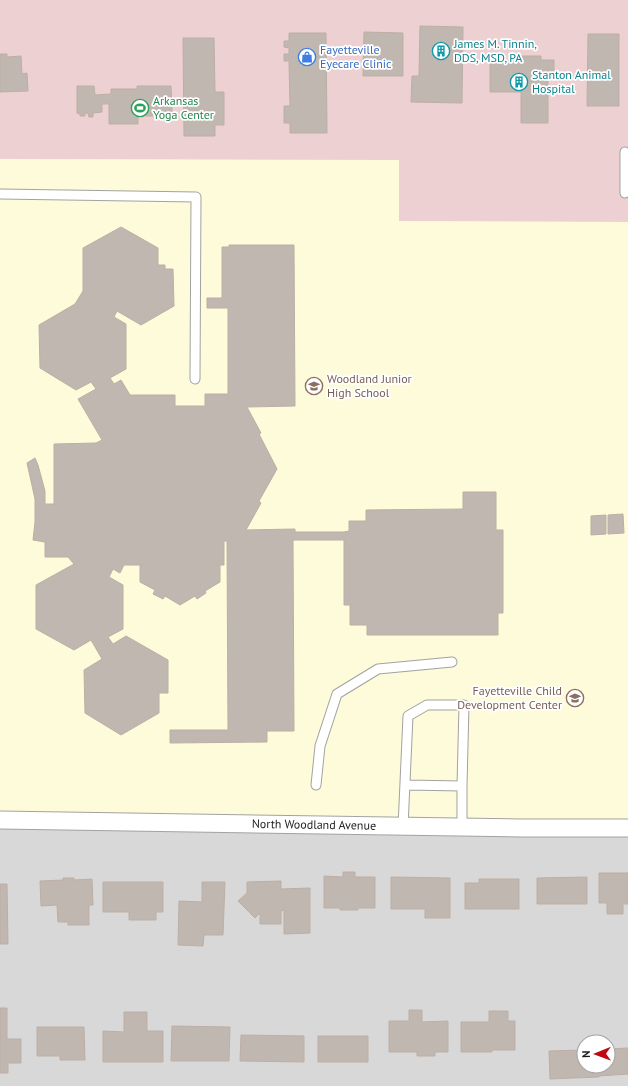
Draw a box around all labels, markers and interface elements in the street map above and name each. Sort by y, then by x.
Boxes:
place label: James M. Tinnin, DDS, MSD, PA [453,36,537,65]
building icon: James M. Tinnin, DDS, MSD, PA [431,41,451,61]
place label: Fayetteville Eyecare Clinic [320,42,392,71]
shop icon: Fayetteville Eyecare Clinic [297,47,317,67]
place label: Stanton Animal Hospital [532,67,611,96]
building icon: Stanton Animal Hospital [509,72,529,92]
place label: Arkansas Yoga Center [153,93,214,122]
sports icon: Arkansas Yoga Center [130,98,150,118]
place label: Woodland Junior High School [327,371,412,400]
school or university icon: Woodland Junior High School [304,376,324,396]
place label: Fayetteville Child Development Center [457,683,562,712]
school or university icon: Fayetteville Child Development Center [565,688,585,708]
street label: North Woodland Avenue [252,816,376,833]
north arrow [576,1034,616,1074]
text: N [579,1050,593,1058]

